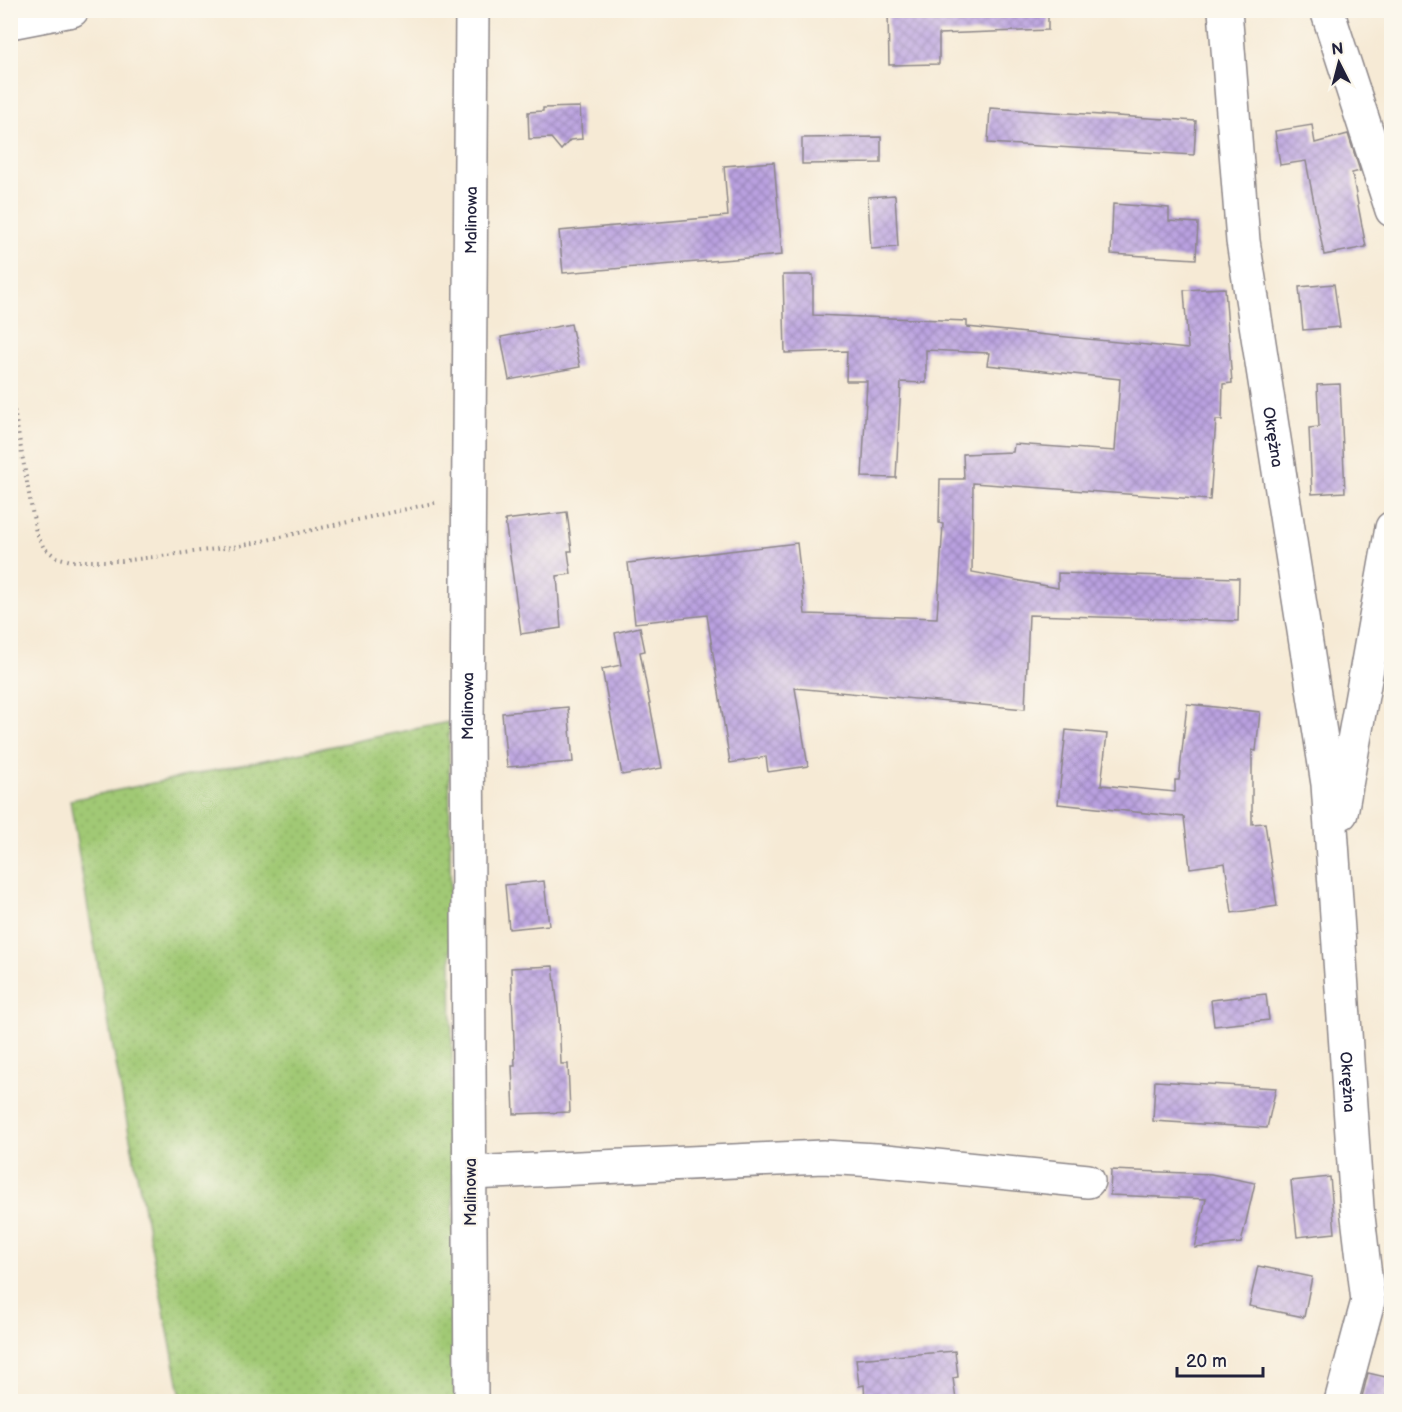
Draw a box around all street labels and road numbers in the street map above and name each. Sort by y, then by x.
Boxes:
street label: Malinowa [462,186,482,254]
street label: Okrężna [1258,406,1286,469]
street label: Malinowa [459,672,478,740]
street label: Okrężna [1335,1051,1358,1113]
street label: Malinowa [462,1158,481,1226]

